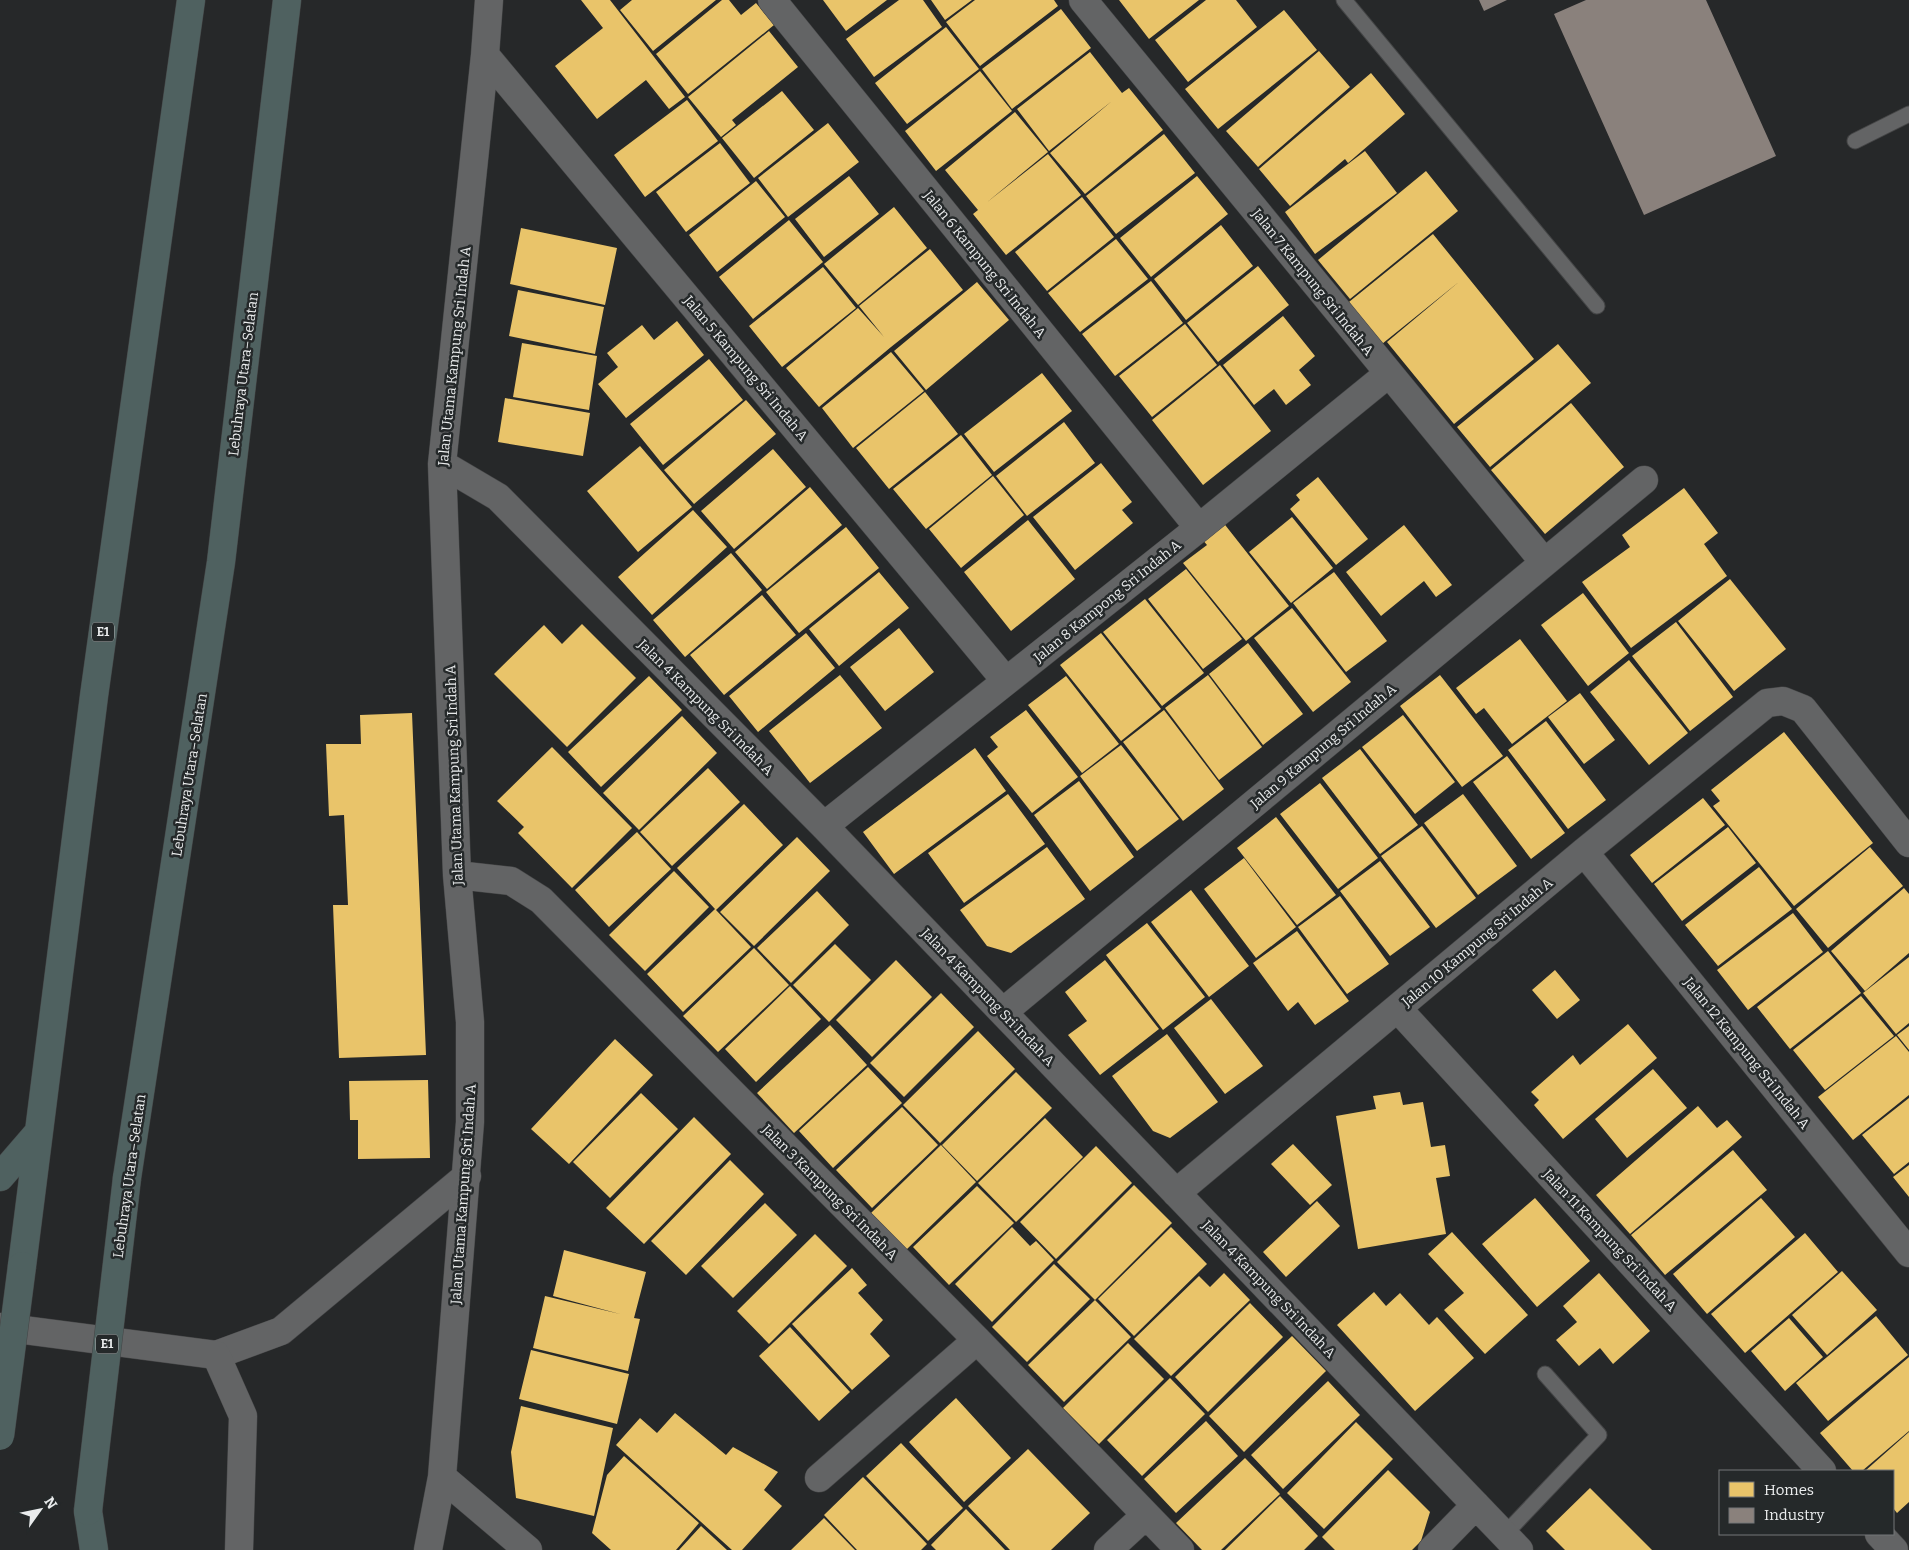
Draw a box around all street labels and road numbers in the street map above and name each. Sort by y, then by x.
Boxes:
street label: Jalan 6 Kampung Sri Indah A [919,186,1049,342]
street label: Jalan 7 Kampung Sri Indah A [1248,205,1377,359]
street label: Jalan Utama Kampung Sri Indah A [434,245,474,468]
street label: Lebuhraya Utara–Selatan [225,291,262,457]
street label: Jalan 5 Kampung Sri Indah A [679,292,811,444]
street label: Jalan 8 Kampong Sri Indah A [1029,537,1184,667]
road number: E1 [92,622,114,642]
street label: Jalan 4 Kampung Sri Indah A [634,635,777,779]
street label: Jalan Utama Kampung Sri Indah A [442,664,467,887]
street label: Jalan 9 Kampung Sri Indah A [1246,680,1400,813]
street label: Lebuhraya Utara–Selatan [168,692,211,858]
street label: Jalan 10 Kampung Sri Indah A [1398,874,1556,1011]
street label: Jalan 4 Kampung Sri Indah A [917,924,1058,1070]
street label: Jalan 12 Kampung Sri Indah A [1680,973,1813,1133]
street label: Jalan Utama Kampung Sri Indah A [447,1083,480,1306]
street label: Lebuhraya Utara–Selatan [110,1093,149,1259]
street label: Jalan 3 Kampung Sri Indah A [758,1120,901,1264]
street label: Jalan 11 Kampung Sri Indah A [1539,1165,1680,1315]
street label: Jalan 4 Kampung Sri Indah A [1198,1216,1339,1362]
road number: E1 [96,1335,118,1354]

